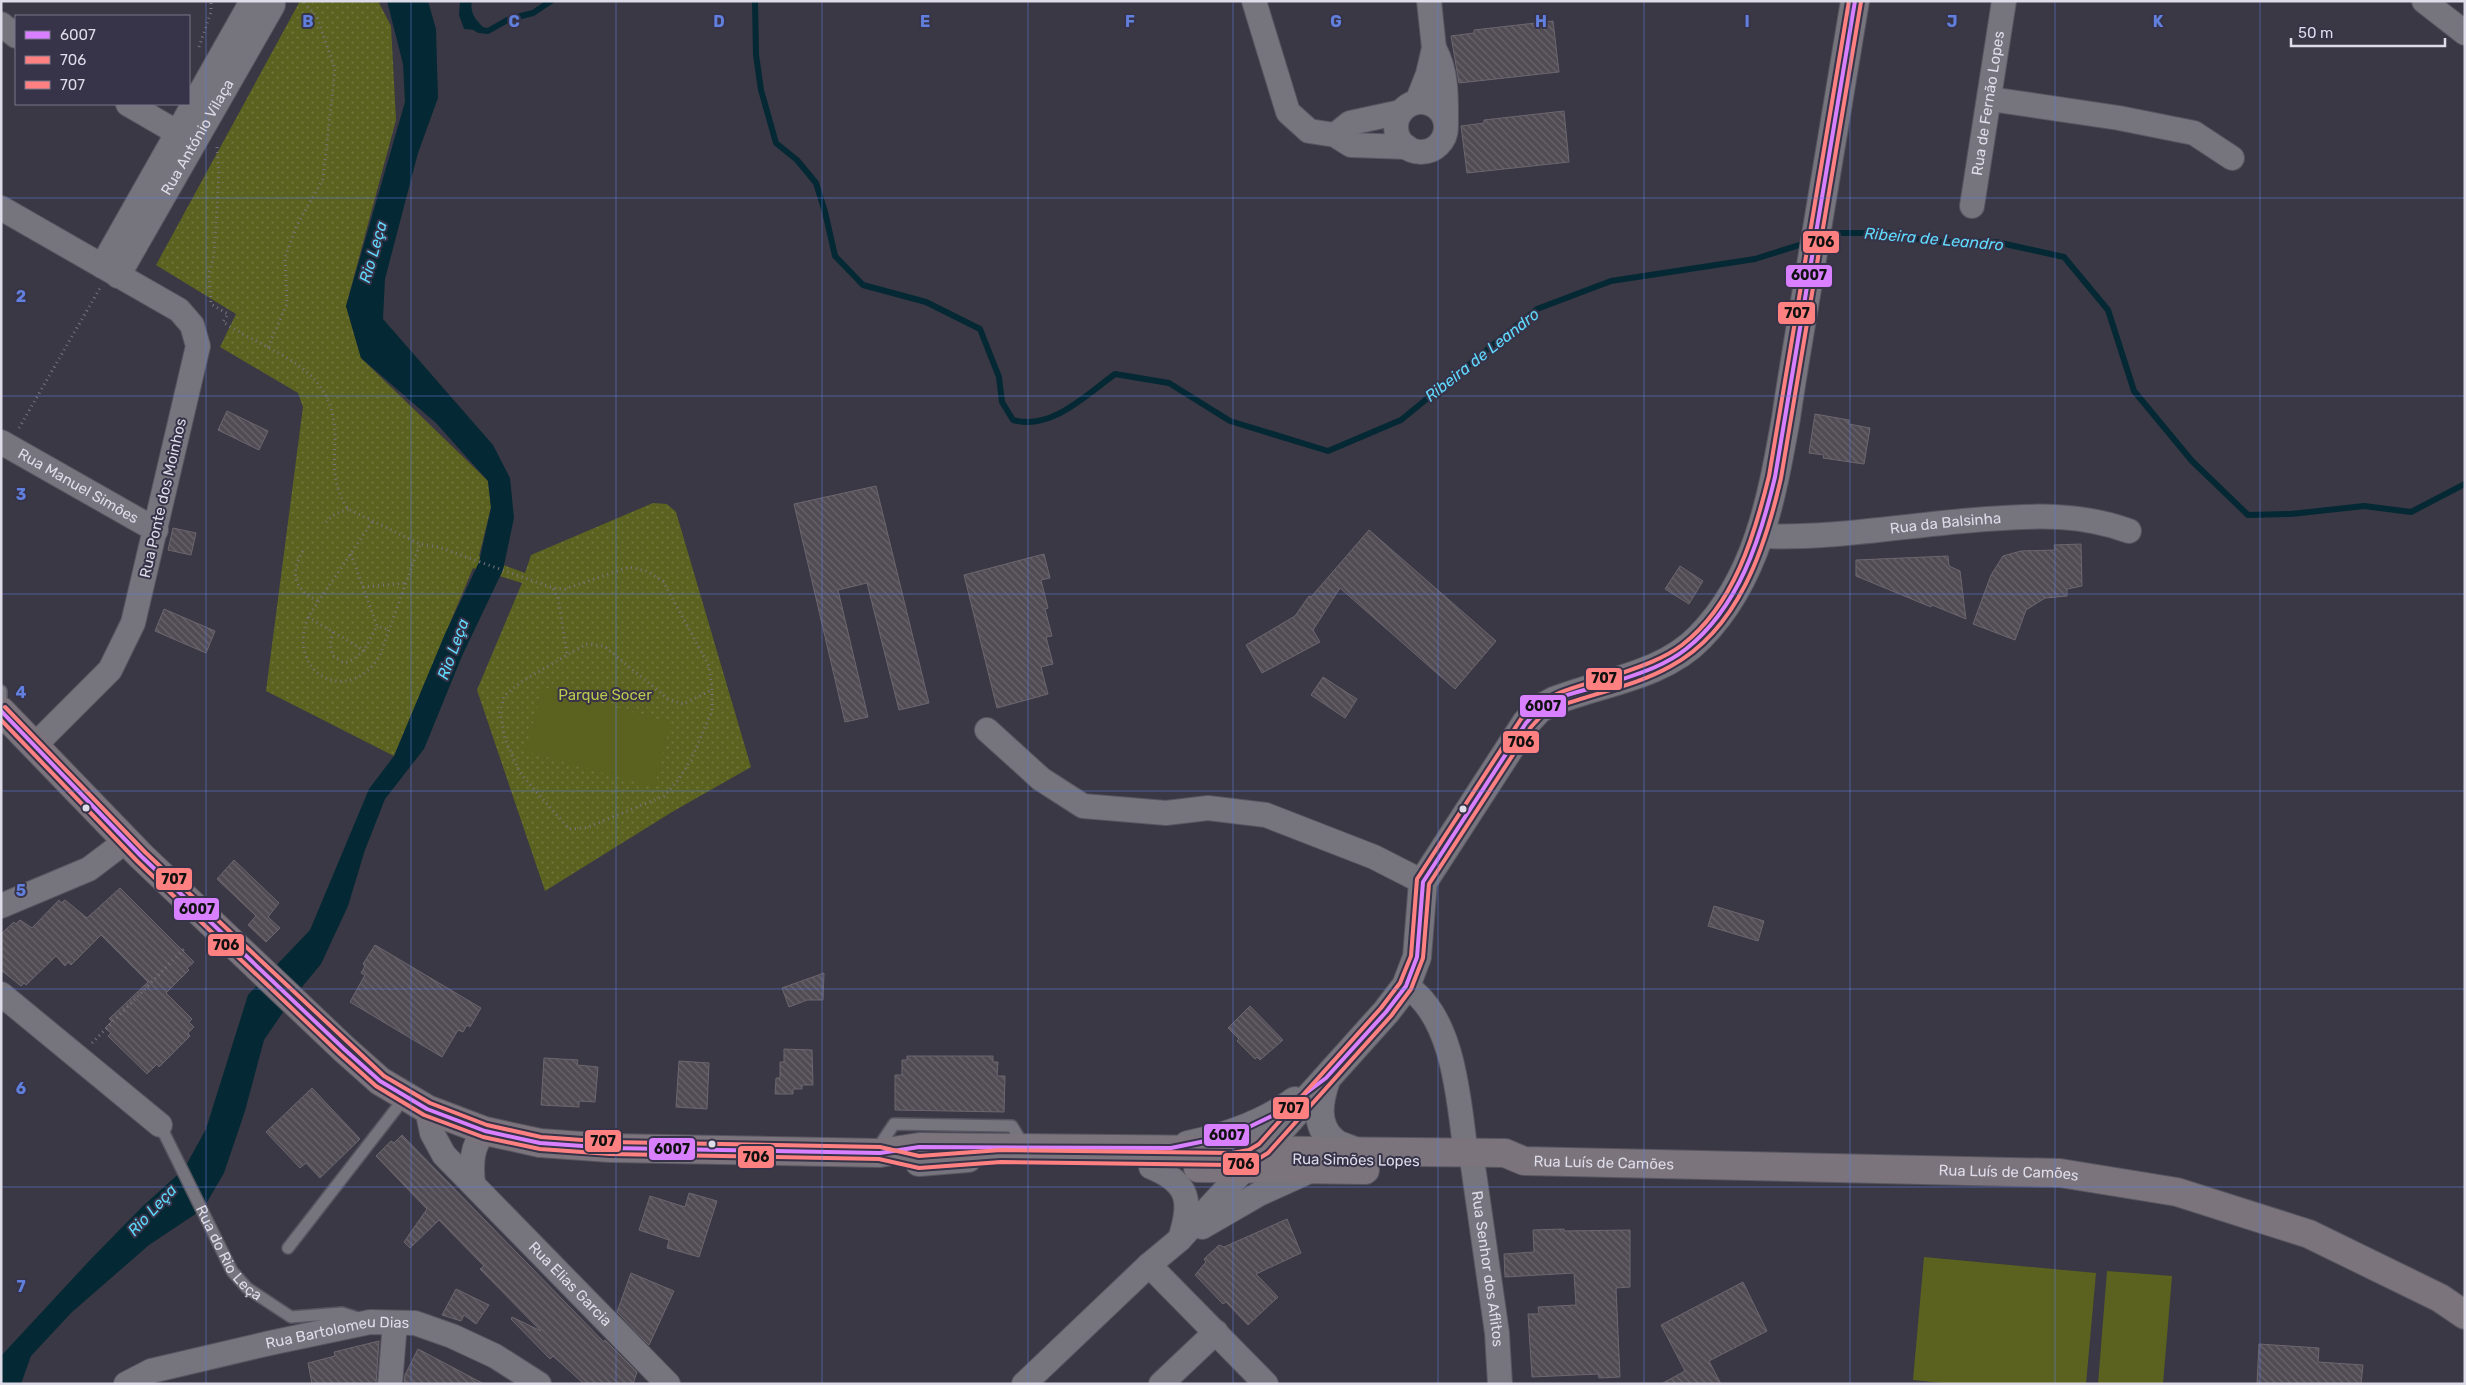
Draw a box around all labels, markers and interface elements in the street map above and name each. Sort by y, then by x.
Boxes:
text: B [302,12,314,31]
text: C [508,12,520,31]
text: D [713,12,725,31]
text: E [920,12,930,31]
text: F [1125,12,1135,31]
text: G [1330,12,1342,31]
text: H [1535,12,1547,31]
text: I [1744,12,1750,31]
text: J [1947,12,1957,31]
text: K [2153,12,2164,31]
legend [15,15,190,105]
scale bar [2291,15,2445,47]
text: 50 m [2298,24,2333,42]
text: 6007 [60,26,96,44]
street label: Rua de Fernão Lopes [1968,29,2008,177]
text: 706 [60,51,86,69]
text: 707 [60,76,85,94]
street label: Rua António Vilaça [157,76,238,198]
water label: Rio Leça [355,219,391,285]
water label: Ribeira de Leandro [1863,223,2005,255]
line badge: 706 [1802,230,1840,254]
text: 706 [1808,234,1834,251]
line badge: 6007 [1785,264,1833,288]
text: 6007 [1791,267,1827,284]
text: 2 [16,287,26,306]
line badge: 707 [1777,301,1816,325]
water label: Ribeira de Leandro [1421,304,1543,406]
text: 707 [1784,305,1810,322]
street label: Rua Ponte dos Moinhos [136,416,190,580]
street label: Rua Manuel Simões [15,445,142,527]
text: 3 [16,485,26,504]
street label: Rua da Balsinha [1889,509,2002,538]
water label: Rio Leça [433,616,473,682]
line badge: 707 [1585,667,1623,691]
text: 707 [1591,670,1617,687]
text: 4 [16,683,27,702]
park label: Parque Socer [558,686,652,704]
line badge: 6007 [1519,694,1567,718]
text: 6007 [1525,698,1561,715]
line badge: 706 [1502,730,1540,754]
text: 706 [1508,734,1534,751]
unlabelled marker [81,803,91,813]
unlabelled marker [1458,804,1468,814]
line badge: 707 [155,867,193,891]
text: 707 [161,871,187,888]
text: 5 [16,881,26,900]
line badge: 6007 [173,897,220,921]
text: 6007 [179,901,215,918]
line badge: 706 [207,933,245,957]
text: 706 [213,937,239,954]
text: 6 [16,1079,26,1098]
line badge: 707 [1272,1096,1310,1120]
text: 707 [1278,1100,1304,1117]
line badge: 6007 [1203,1123,1250,1147]
text: 6007 [1209,1127,1245,1144]
line badge: 707 [584,1129,622,1153]
text: 707 [590,1133,616,1150]
line badge: 6007 [648,1137,696,1161]
unlabelled marker [707,1139,717,1149]
text: 6007 [654,1141,690,1158]
line badge: 706 [737,1145,775,1169]
text: 706 [743,1149,769,1166]
street label: Rua Simões Lopes [1292,1150,1420,1170]
line badge: 706 [1222,1152,1260,1176]
street label: Rua Luís de Camões [1533,1152,1675,1173]
text: 706 [1228,1156,1254,1173]
street label: Rua Luís de Camões [1938,1161,2080,1185]
water label: Rio Leça [123,1180,181,1240]
street label: Rua Senhor dos Aflitos [1468,1190,1507,1348]
street label: Rua do Rio Leça [192,1202,265,1304]
street label: Rua Elias Garcia [525,1238,615,1330]
text: 7 [16,1277,26,1296]
street label: Rua Bartolomeu Dias [264,1313,410,1353]

